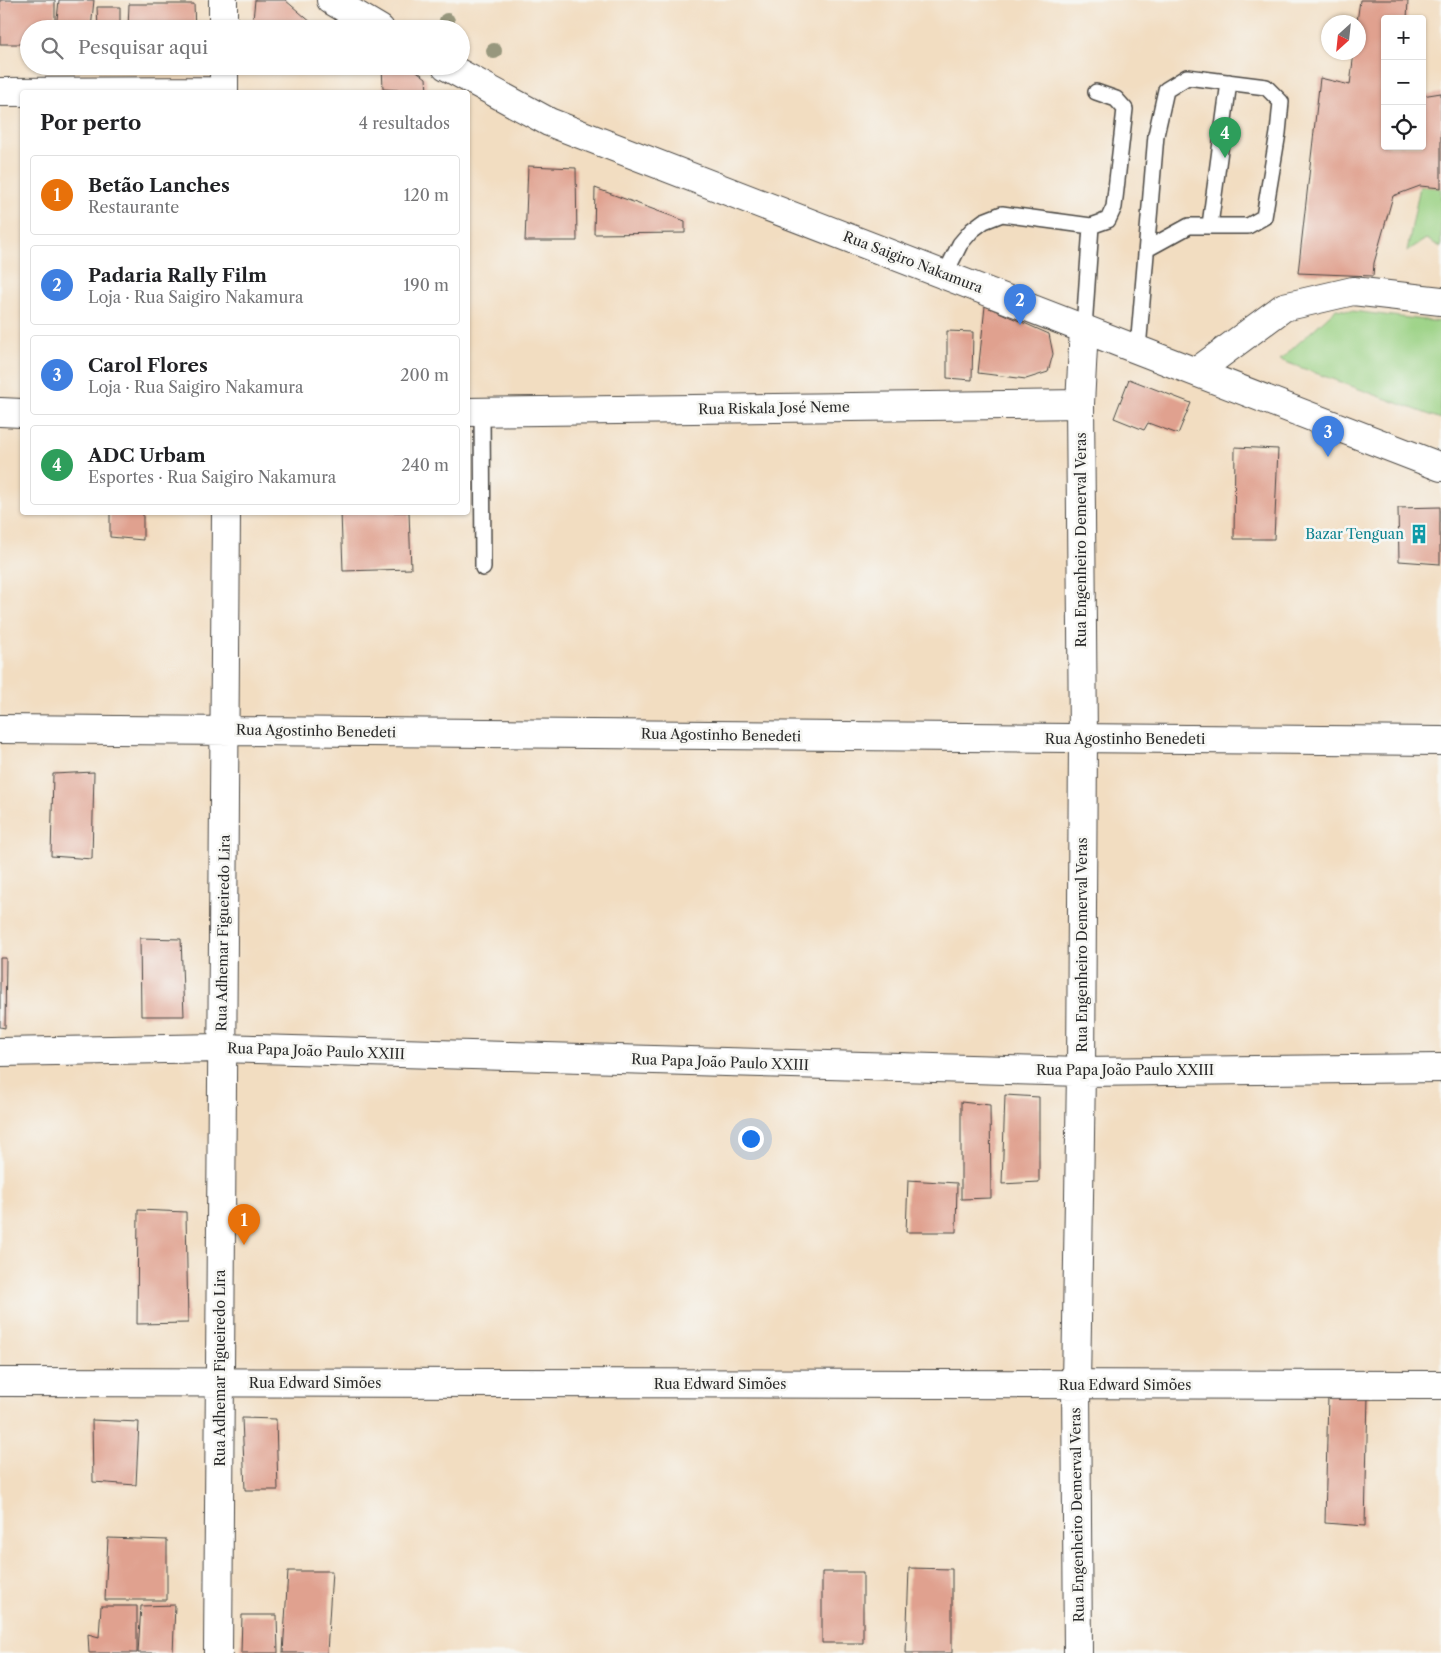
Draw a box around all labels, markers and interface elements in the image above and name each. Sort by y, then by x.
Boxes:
north arrow [1321,15,1366,60]
map controls [1381,15,1426,150]
button: + [1381,15,1426,60]
search box [20,20,470,75]
icon: search [38,34,66,62]
text: Pesquisar aqui [78,36,208,59]
button: − [1381,60,1426,105]
button: locate [1381,105,1426,150]
text: Por perto [40,110,141,135]
text: 4 resultados [359,113,450,133]
pin: 4 [1209,117,1241,158]
text: Betão Lanches [88,174,230,197]
text: 1 [53,185,61,205]
text: 120 m [404,185,449,205]
text: Restaurante [88,197,179,217]
street label: Rua Saigiro Nakamura [841,227,986,297]
text: Padaria Rally Film [88,264,267,287]
text: 2 [52,275,62,295]
text: 190 m [404,275,449,295]
pin: 2 [1004,284,1036,325]
text: Loja · Rua Saigiro Nakamura [88,287,303,307]
text: Carol Flores [88,354,208,377]
text: 3 [52,365,62,385]
text: 200 m [400,365,449,385]
text: Loja · Rua Saigiro Nakamura [88,377,303,397]
street label: Rua Riskala José Neme [698,398,850,418]
pin: 3 [1312,416,1344,457]
street label: Rua Engenheiro Demerval Veras [1072,433,1090,647]
text: ADC Urbam [88,444,206,467]
text: 4 [52,455,62,475]
text: 240 m [401,455,449,475]
text: Esportes · Rua Saigiro Nakamura [88,467,336,487]
building icon: Bazar Tenguan [1408,523,1430,545]
place label: Bazar Tenguan [1305,525,1404,543]
street label: Rua Agostinho Benedeti [236,721,396,741]
street label: Rua Agostinho Benedeti [641,725,801,745]
street label: Rua Agostinho Benedeti [1045,730,1205,748]
street label: Rua Adhemar Figueiredo Lira [212,834,234,1032]
street label: Rua Engenheiro Demerval Veras [1073,838,1091,1052]
street label: Rua Papa João Paulo XXIII [227,1039,405,1063]
street label: Rua Papa João Paulo XXIII [631,1050,809,1074]
street label: Rua Papa João Paulo XXIII [1036,1061,1214,1079]
your location [738,1126,764,1152]
pin: 1 [228,1204,260,1245]
street label: Rua Adhemar Figueiredo Lira [211,1269,229,1466]
street label: Rua Edward Simões [249,1374,381,1392]
street label: Rua Edward Simões [654,1375,786,1393]
street label: Rua Edward Simões [1059,1376,1191,1394]
street label: Rua Engenheiro Demerval Veras [1066,1407,1088,1623]

